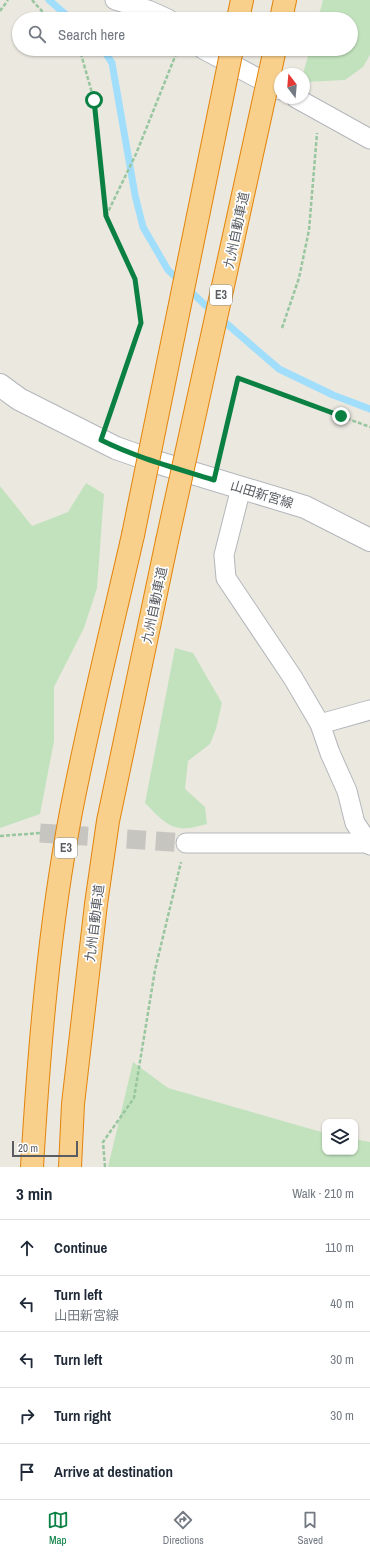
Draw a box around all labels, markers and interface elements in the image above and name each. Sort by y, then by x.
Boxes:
search box [12,12,358,56]
icon: search [26,23,48,45]
text: Search here [58,24,125,45]
north arrow [274,68,310,104]
route start [85,91,103,109]
street label: 九州自動車道 [220,190,253,270]
road number: E3 [210,285,232,305]
route end [332,407,350,425]
street label: 山田新宮線 [228,477,295,512]
street label: 九州自動車道 [138,565,171,645]
road number: E3 [55,838,77,858]
street label: 九州自動車道 [81,883,108,963]
map controls [322,1119,358,1155]
button: layers [322,1119,358,1155]
scale bar [12,1139,78,1158]
text: 20 m [18,1141,38,1155]
text: 3 min [16,1182,52,1205]
text: Walk · 210 m [292,1185,354,1202]
icon: ahead [16,1237,38,1259]
text: Continue [54,1237,107,1258]
text: 110 m [325,1239,354,1256]
text: Turn left [54,1284,102,1305]
icon: left [16,1293,38,1315]
text: 40 m [330,1295,354,1312]
text: 山田新宮線 [54,1307,119,1324]
icon: left [16,1349,38,1371]
text: Turn left [54,1349,102,1370]
text: 30 m [330,1351,354,1368]
icon: right [16,1405,38,1427]
text: Turn right [54,1405,111,1426]
text: 30 m [330,1407,354,1424]
icon: arrive [16,1461,38,1483]
text: Arrive at destination [54,1461,173,1482]
tab: Map [47,1509,69,1547]
tab: Directions [163,1509,204,1547]
tab: Saved [298,1509,323,1547]

